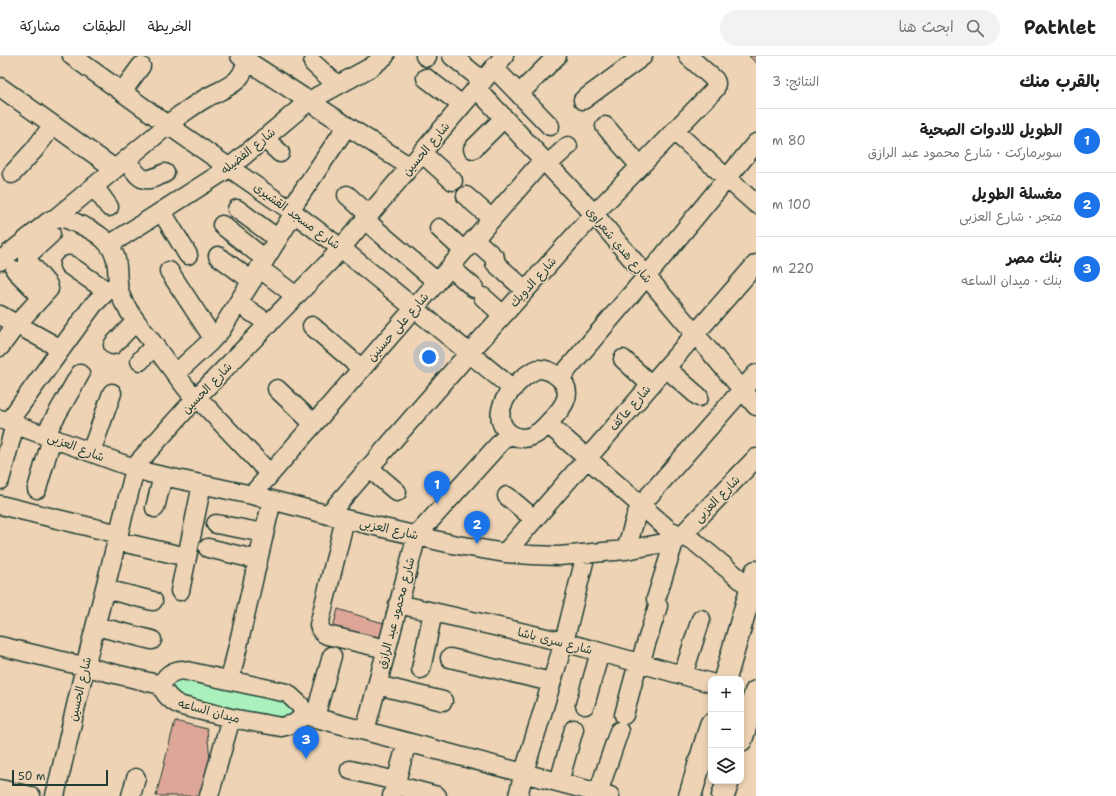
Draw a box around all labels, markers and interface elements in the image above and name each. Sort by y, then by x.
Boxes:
search box [720,10,1000,46]
text: Pathlet [1024,15,1096,40]
text: مشاركة [20,17,60,35]
text: الطبقات [82,17,126,35]
text: الخريطة [148,17,191,35]
text: ابحث هنا [898,17,954,37]
icon: search [964,17,986,39]
text: بالقرب منك [1020,70,1100,92]
text: النتائج: 3 [772,73,819,90]
street label: شارع الحسين [399,119,454,180]
text: الطويل للادوات الصحية [920,120,1062,140]
street label: شارع الفضيله [217,124,279,179]
text: 80 m [772,132,806,149]
text: 1 [1084,132,1090,149]
text: سوبرماركت · شارع محمود عبد الرازق [868,144,1062,161]
street label: شارع مسجد القشيرى [250,179,344,254]
text: مغسلة الطويل [972,184,1062,204]
text: 100 m [772,196,811,213]
text: 2 [1082,196,1092,213]
street label: شارع هدي شعراوى [582,203,656,287]
text: متجر · شارع العزبى [959,208,1062,225]
text: بنك مصر [1006,248,1062,268]
street label: شارع الدويك [506,253,561,311]
text: 220 m [772,260,814,277]
text: 3 [1082,260,1092,277]
text: بنك · ميدان الساعه [961,272,1062,289]
street label: شارع على حسنين [364,289,433,365]
your location [419,347,439,367]
street label: شارع الحسين [178,359,236,418]
street label: شارع عاكف [606,382,655,435]
street label: شارع العزبى [45,429,107,466]
pin: 1 [424,471,450,504]
street label: شارع العزبى [690,472,744,527]
pin: 2 [464,511,490,544]
street label: شارع العزبى [358,514,420,544]
street label: شارع محمود عبد الرازق [373,555,420,671]
street label: شارع سرى باشا [516,624,594,659]
street label: شارع الحسين [65,655,96,723]
map controls [708,676,744,784]
button: + [708,676,744,712]
street label: ميدان الساعه [176,695,242,727]
button: − [708,712,744,748]
pin: 3 [293,726,319,759]
button: layers [708,748,744,784]
scale bar [12,768,108,787]
text: 50 m [18,769,46,784]

